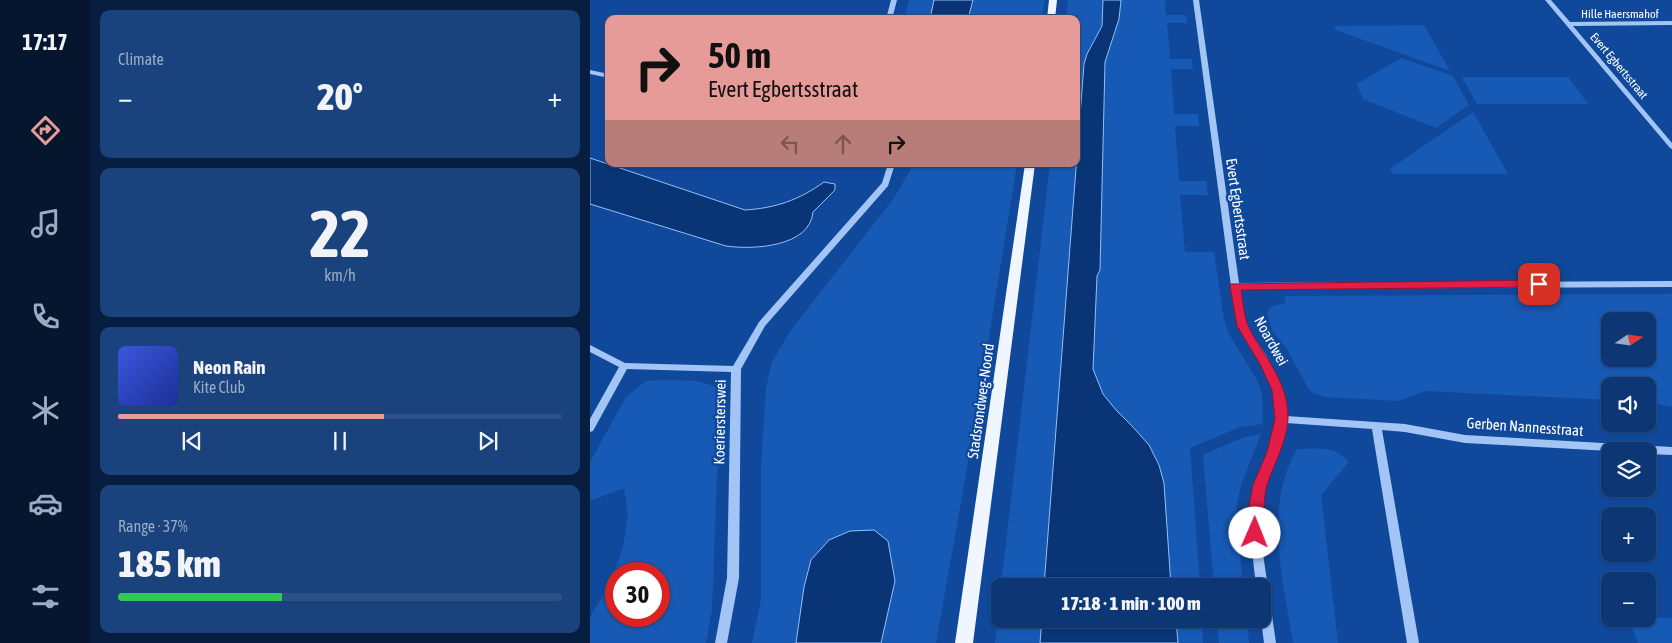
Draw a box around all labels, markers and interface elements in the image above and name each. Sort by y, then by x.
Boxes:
street label: Hille Haersmahof [1581,7,1660,21]
text: 17:17 [22,29,68,55]
street label: Evert Egbertsstraat [1587,30,1651,102]
icon: right [625,35,690,100]
text: 50 m [708,35,771,75]
text: Climate [118,50,164,68]
text: 20° [317,75,363,118]
text: Evert Egbertsstraat [708,76,858,102]
text: − [118,81,133,113]
text: + [547,81,562,113]
icon: directions [28,113,63,148]
icon: left [776,130,804,158]
icon: ahead [829,130,857,158]
icon: right [882,130,910,158]
street label: Evert Egbertsstraat [1223,157,1254,261]
text: 22 [309,196,371,271]
icon: music [28,206,63,241]
pin [1518,263,1560,305]
text: km/h [324,266,356,284]
icon: arrive [1525,270,1553,298]
icon: phone [28,299,63,334]
north arrow [1601,312,1656,368]
map controls [1601,312,1656,627]
street label: Noardwei [1251,313,1292,368]
street label: Stadsrondweg-Noord [964,342,997,460]
text: Neon Rain [193,356,265,378]
button: sound [1601,377,1656,432]
text: Kite Club [193,378,245,396]
street label: Koeriersterswei [710,379,729,465]
icon: climate [28,393,63,428]
street label: Gerben Nannesstraat [1466,414,1584,439]
icon: previous [178,427,206,455]
icon: pause [326,427,354,455]
icon: next [474,427,502,455]
button: layers [1601,442,1656,497]
icon: car [28,486,63,521]
position arrow [1228,506,1280,558]
button: + [1601,507,1656,562]
text: Range · 37% [118,517,188,535]
text: 185 km [118,542,221,585]
speed limit sign: 30 [605,562,670,627]
button: − [1601,572,1656,627]
icon: filters [28,579,63,614]
text: 17:18 · 1 min · 100 m [1061,592,1201,614]

